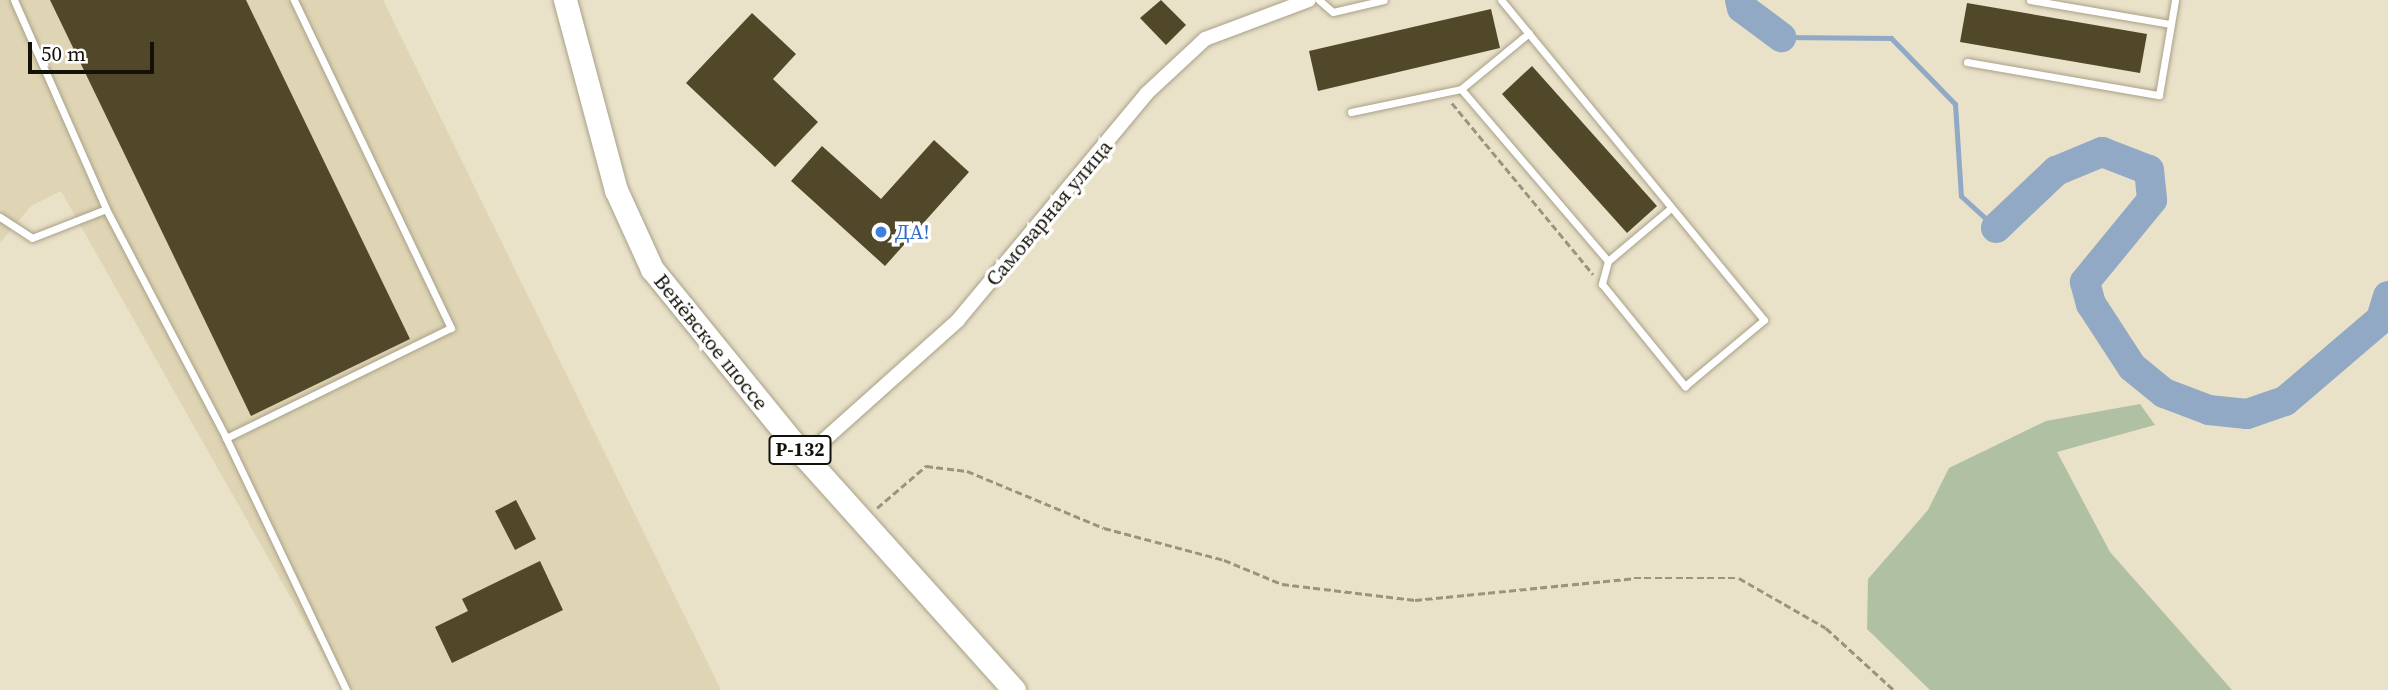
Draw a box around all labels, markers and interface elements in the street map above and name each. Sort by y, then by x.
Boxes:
scale bar [32,28,158,72]
text: 50 m [41,39,86,68]
street label: Самоварная улица [980,135,1118,291]
place label: ДА! [895,219,930,245]
marker: ДА! [873,224,889,240]
street label: Венёвское шоссе [648,269,774,415]
road number: Р-132 [768,435,832,466]

